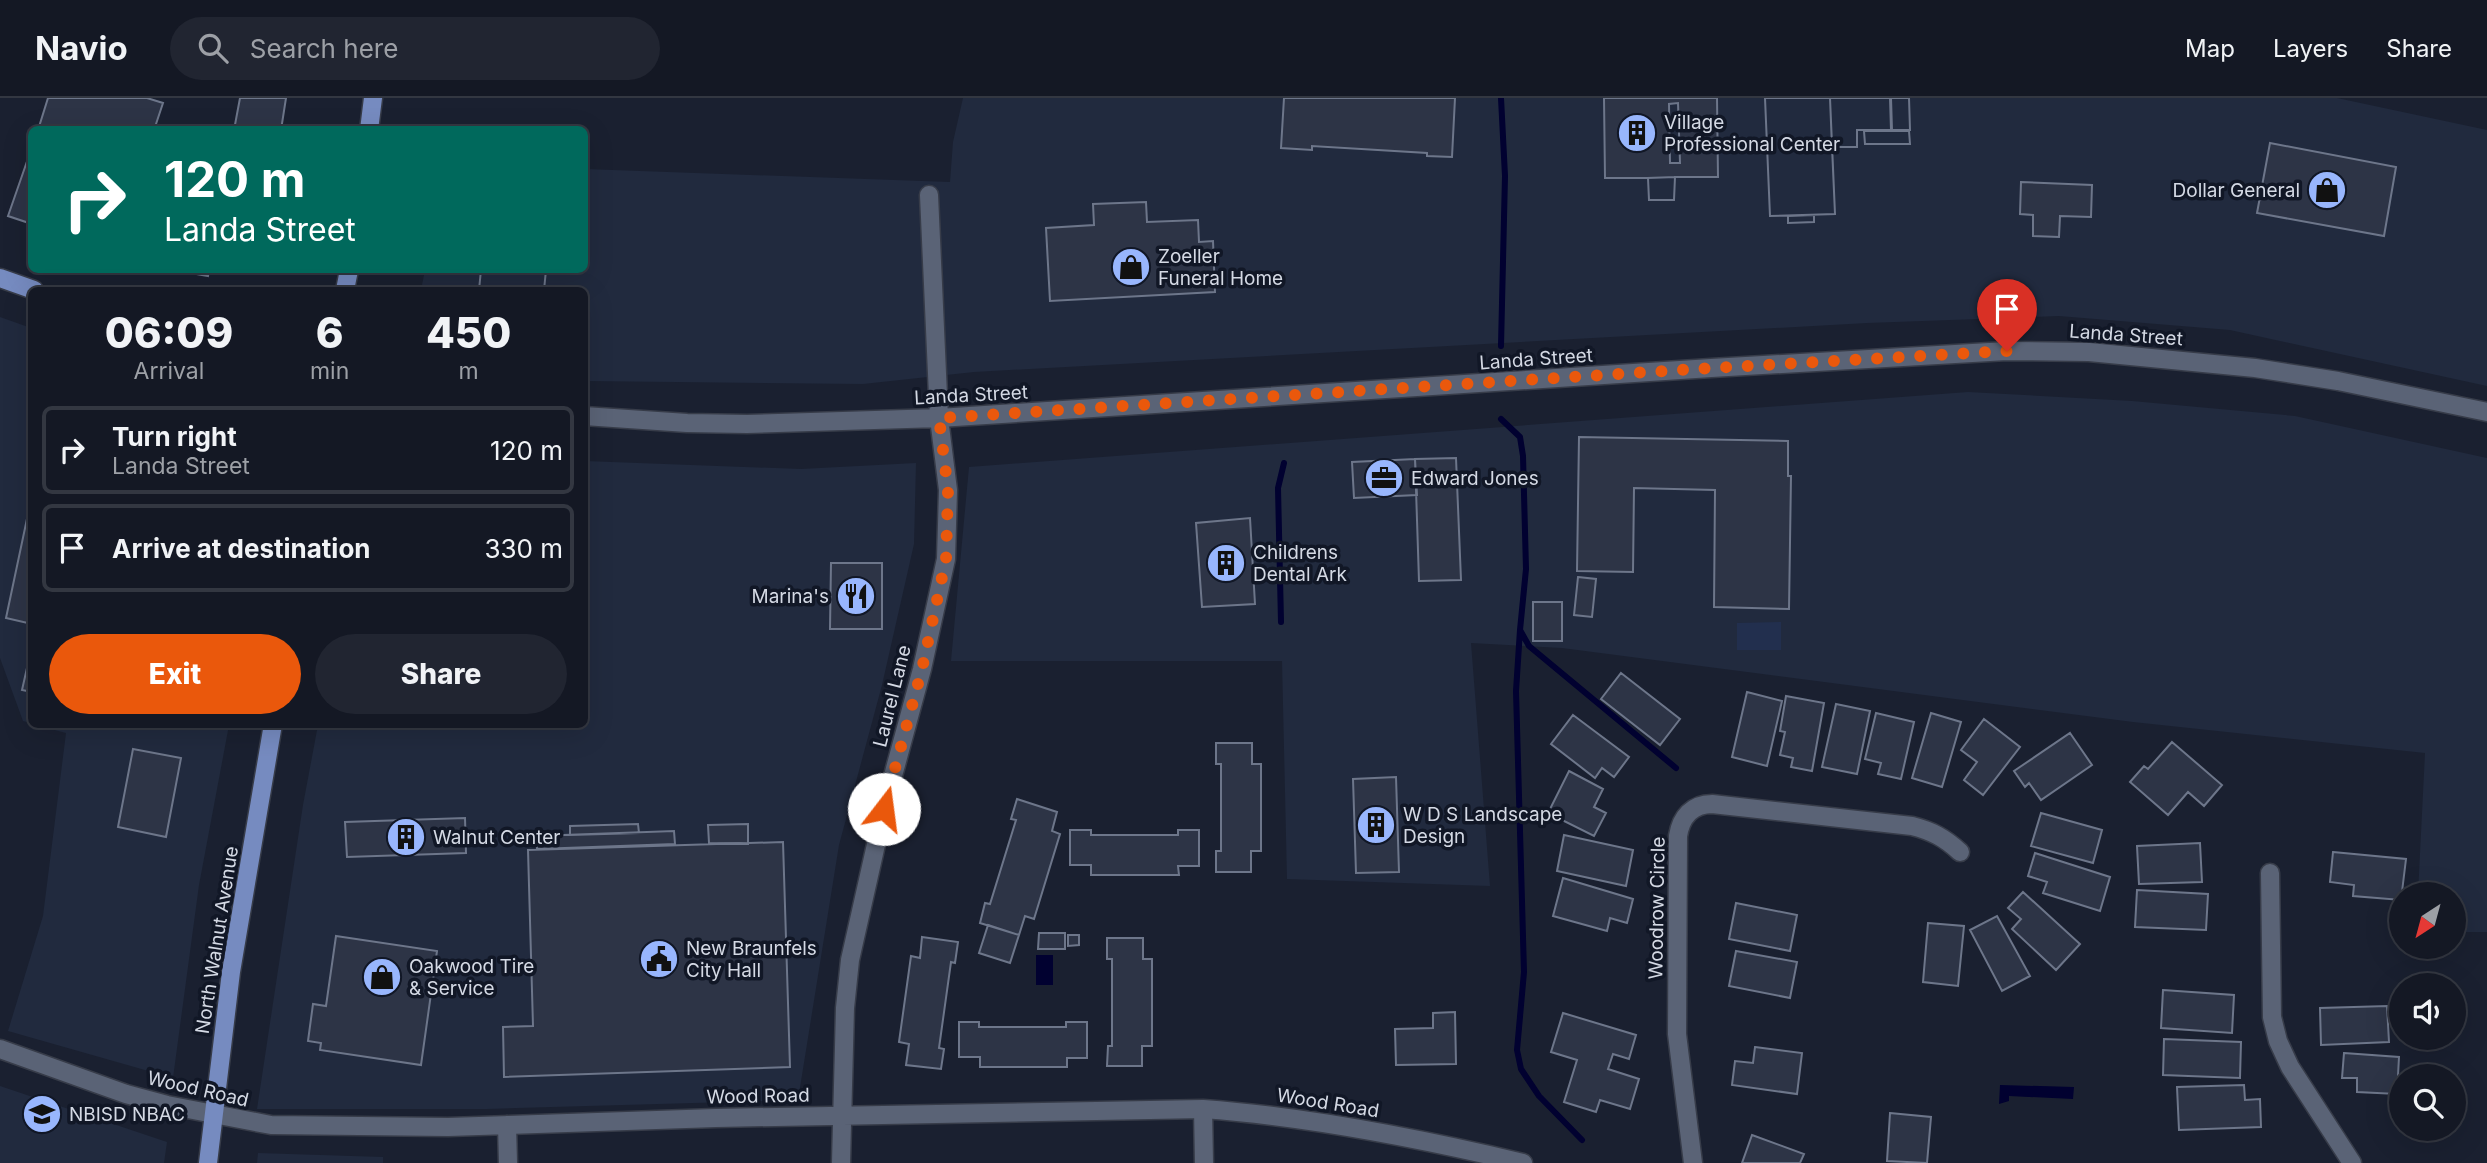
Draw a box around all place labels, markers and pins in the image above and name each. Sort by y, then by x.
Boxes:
place label: Village Professional Center [1664,111,1840,156]
building icon: Village Professional Center [1616,112,1658,154]
shop icon: Dollar General [2306,169,2348,211]
place label: Dollar General [2173,179,2300,202]
place label: Zoeller Funeral Home [1158,245,1283,290]
shop icon: Zoeller Funeral Home [1110,246,1152,288]
pin [1977,279,2037,351]
office icon: Edward Jones [1363,457,1405,499]
place label: Edward Jones [1411,467,1539,490]
place label: Childrens Dental Ark [1253,541,1347,586]
building icon: Childrens Dental Ark [1205,542,1247,584]
restaurant icon: Marina's [835,575,877,617]
place label: Marina's [751,585,829,608]
place label: W D S Landscape Design [1403,803,1562,848]
building icon: W D S Landscape Design [1355,804,1397,846]
building icon: Walnut Center [385,816,427,858]
place label: Walnut Center [433,826,561,849]
place label: New Braunfels City Hall [686,937,817,982]
public building icon: New Braunfels City Hall [638,938,680,980]
place label: Oakwood Tire & Service [409,955,534,1000]
shop icon: Oakwood Tire & Service [361,956,403,998]
school or university icon: NBISD NBAC [21,1093,63,1135]
place label: NBISD NBAC [69,1103,185,1126]

